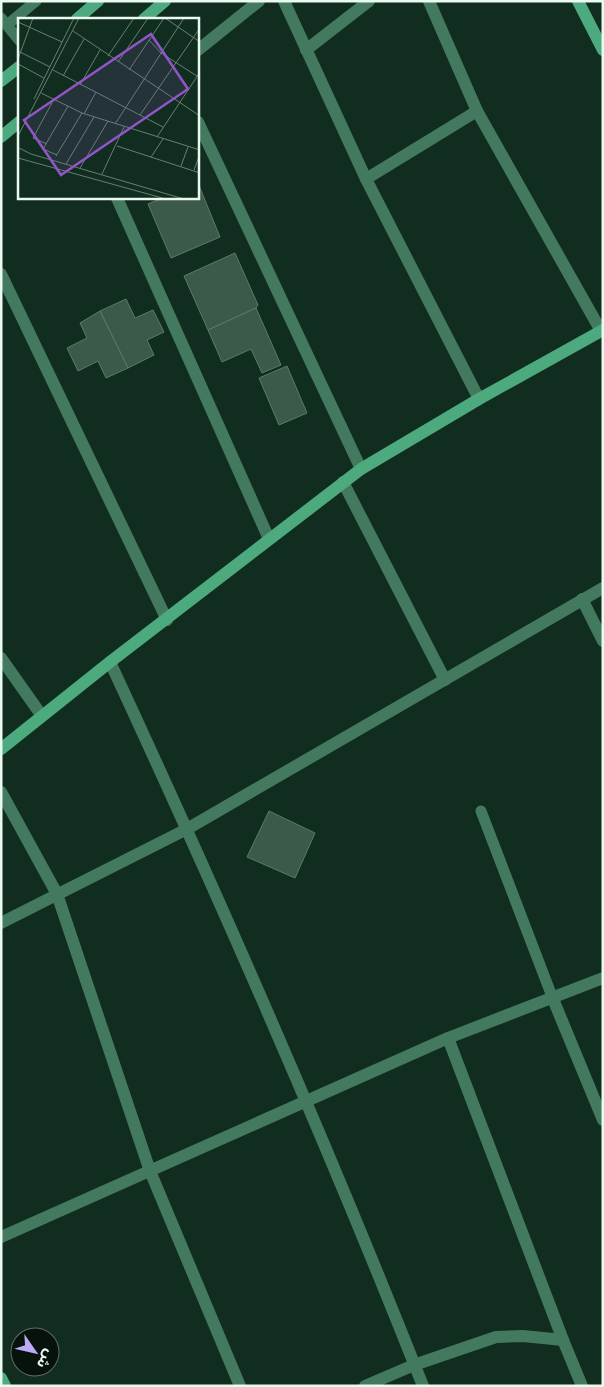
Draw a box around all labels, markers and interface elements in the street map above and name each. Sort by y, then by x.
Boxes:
inset map [18,18,199,199]
north arrow [10,1327,60,1377]
text: ش [33,1346,59,1373]

